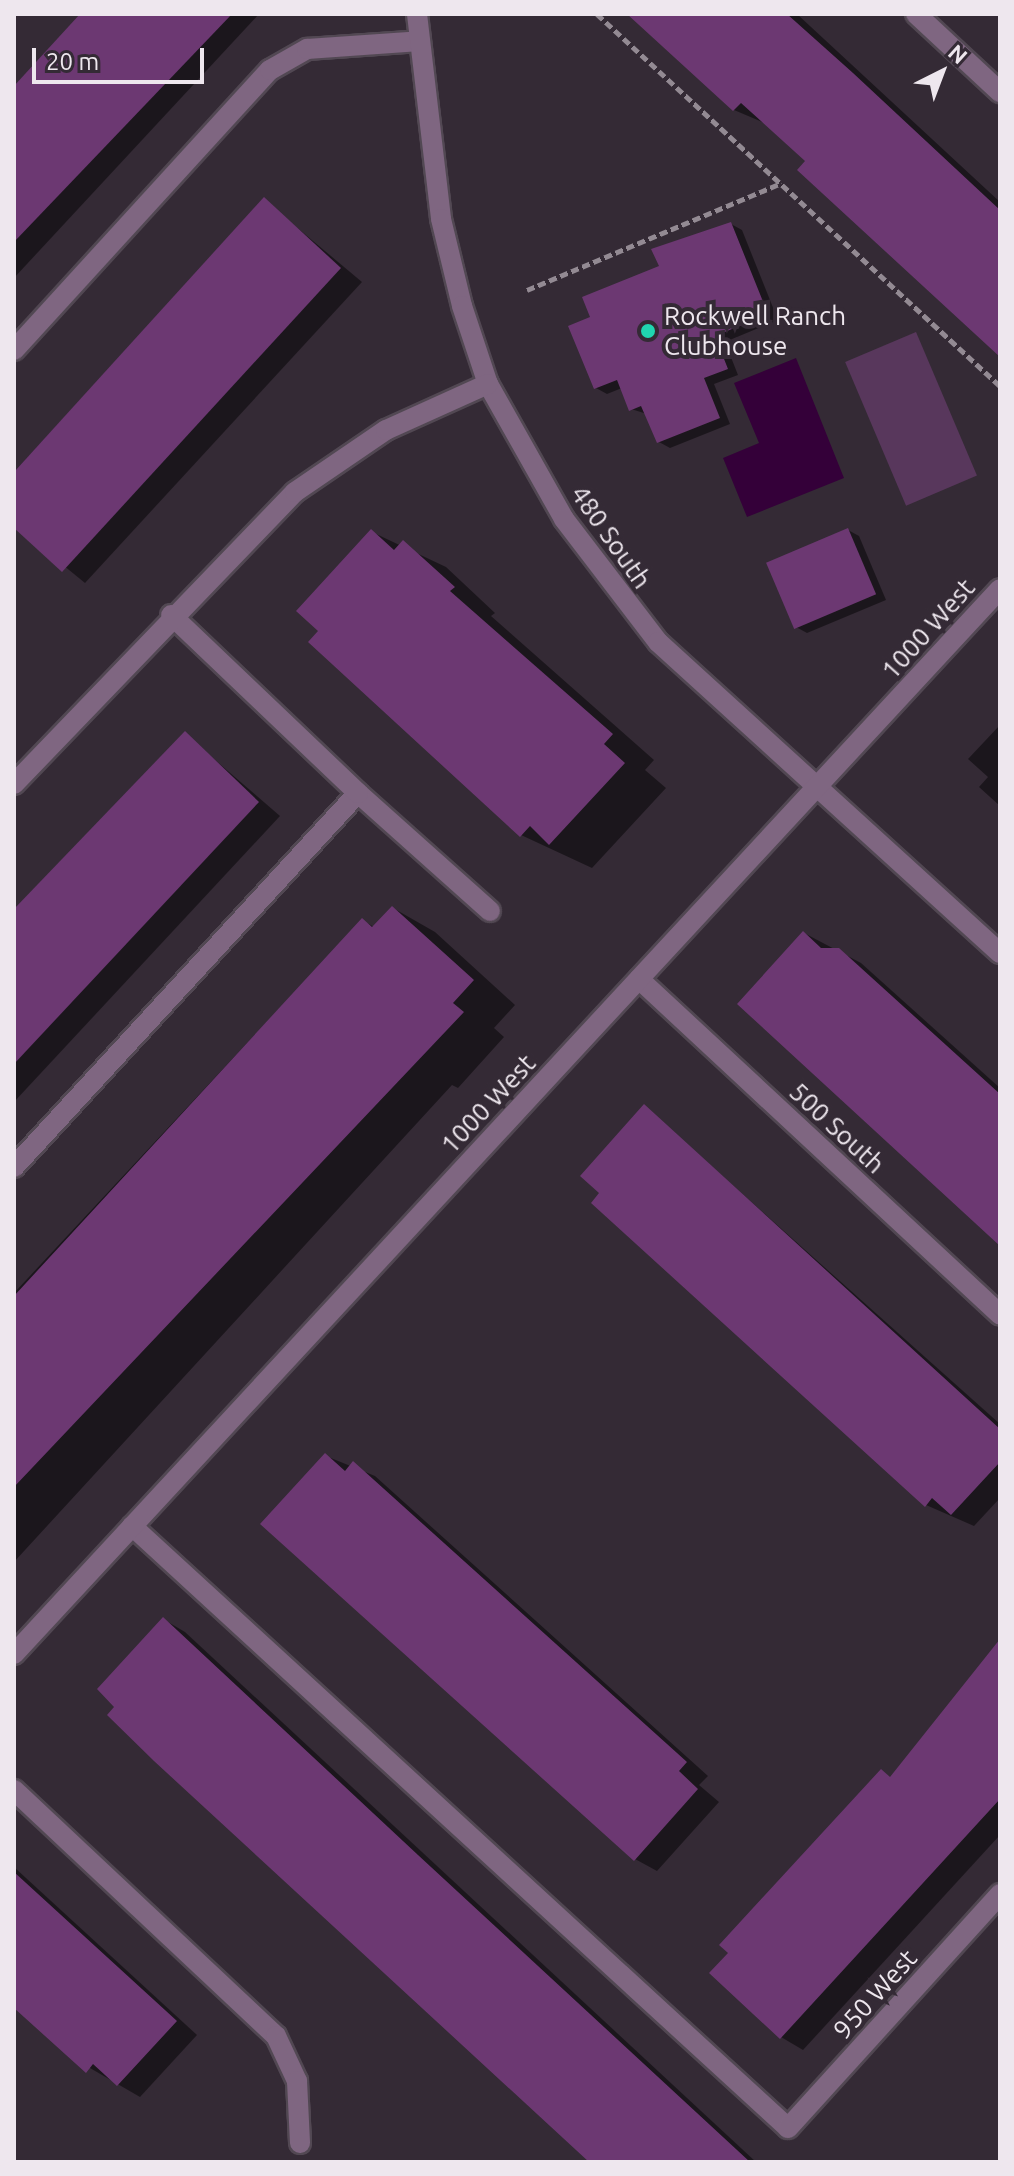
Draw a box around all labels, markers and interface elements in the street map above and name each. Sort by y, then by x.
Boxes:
scale bar [36,32,208,82]
north arrow [902,32,982,112]
text: N [944,39,973,69]
text: 20 m [46,48,99,75]
place label: Rockwell Ranch Clubhouse [664,300,846,362]
marker: Rockwell Ranch Clubhouse [639,322,657,340]
street label: 480 South [564,479,658,595]
street label: 1000 West [875,572,981,686]
street label: 1000 West [434,1048,542,1160]
street label: 500 South [783,1076,891,1180]
street label: 950 West [827,1943,923,2045]

